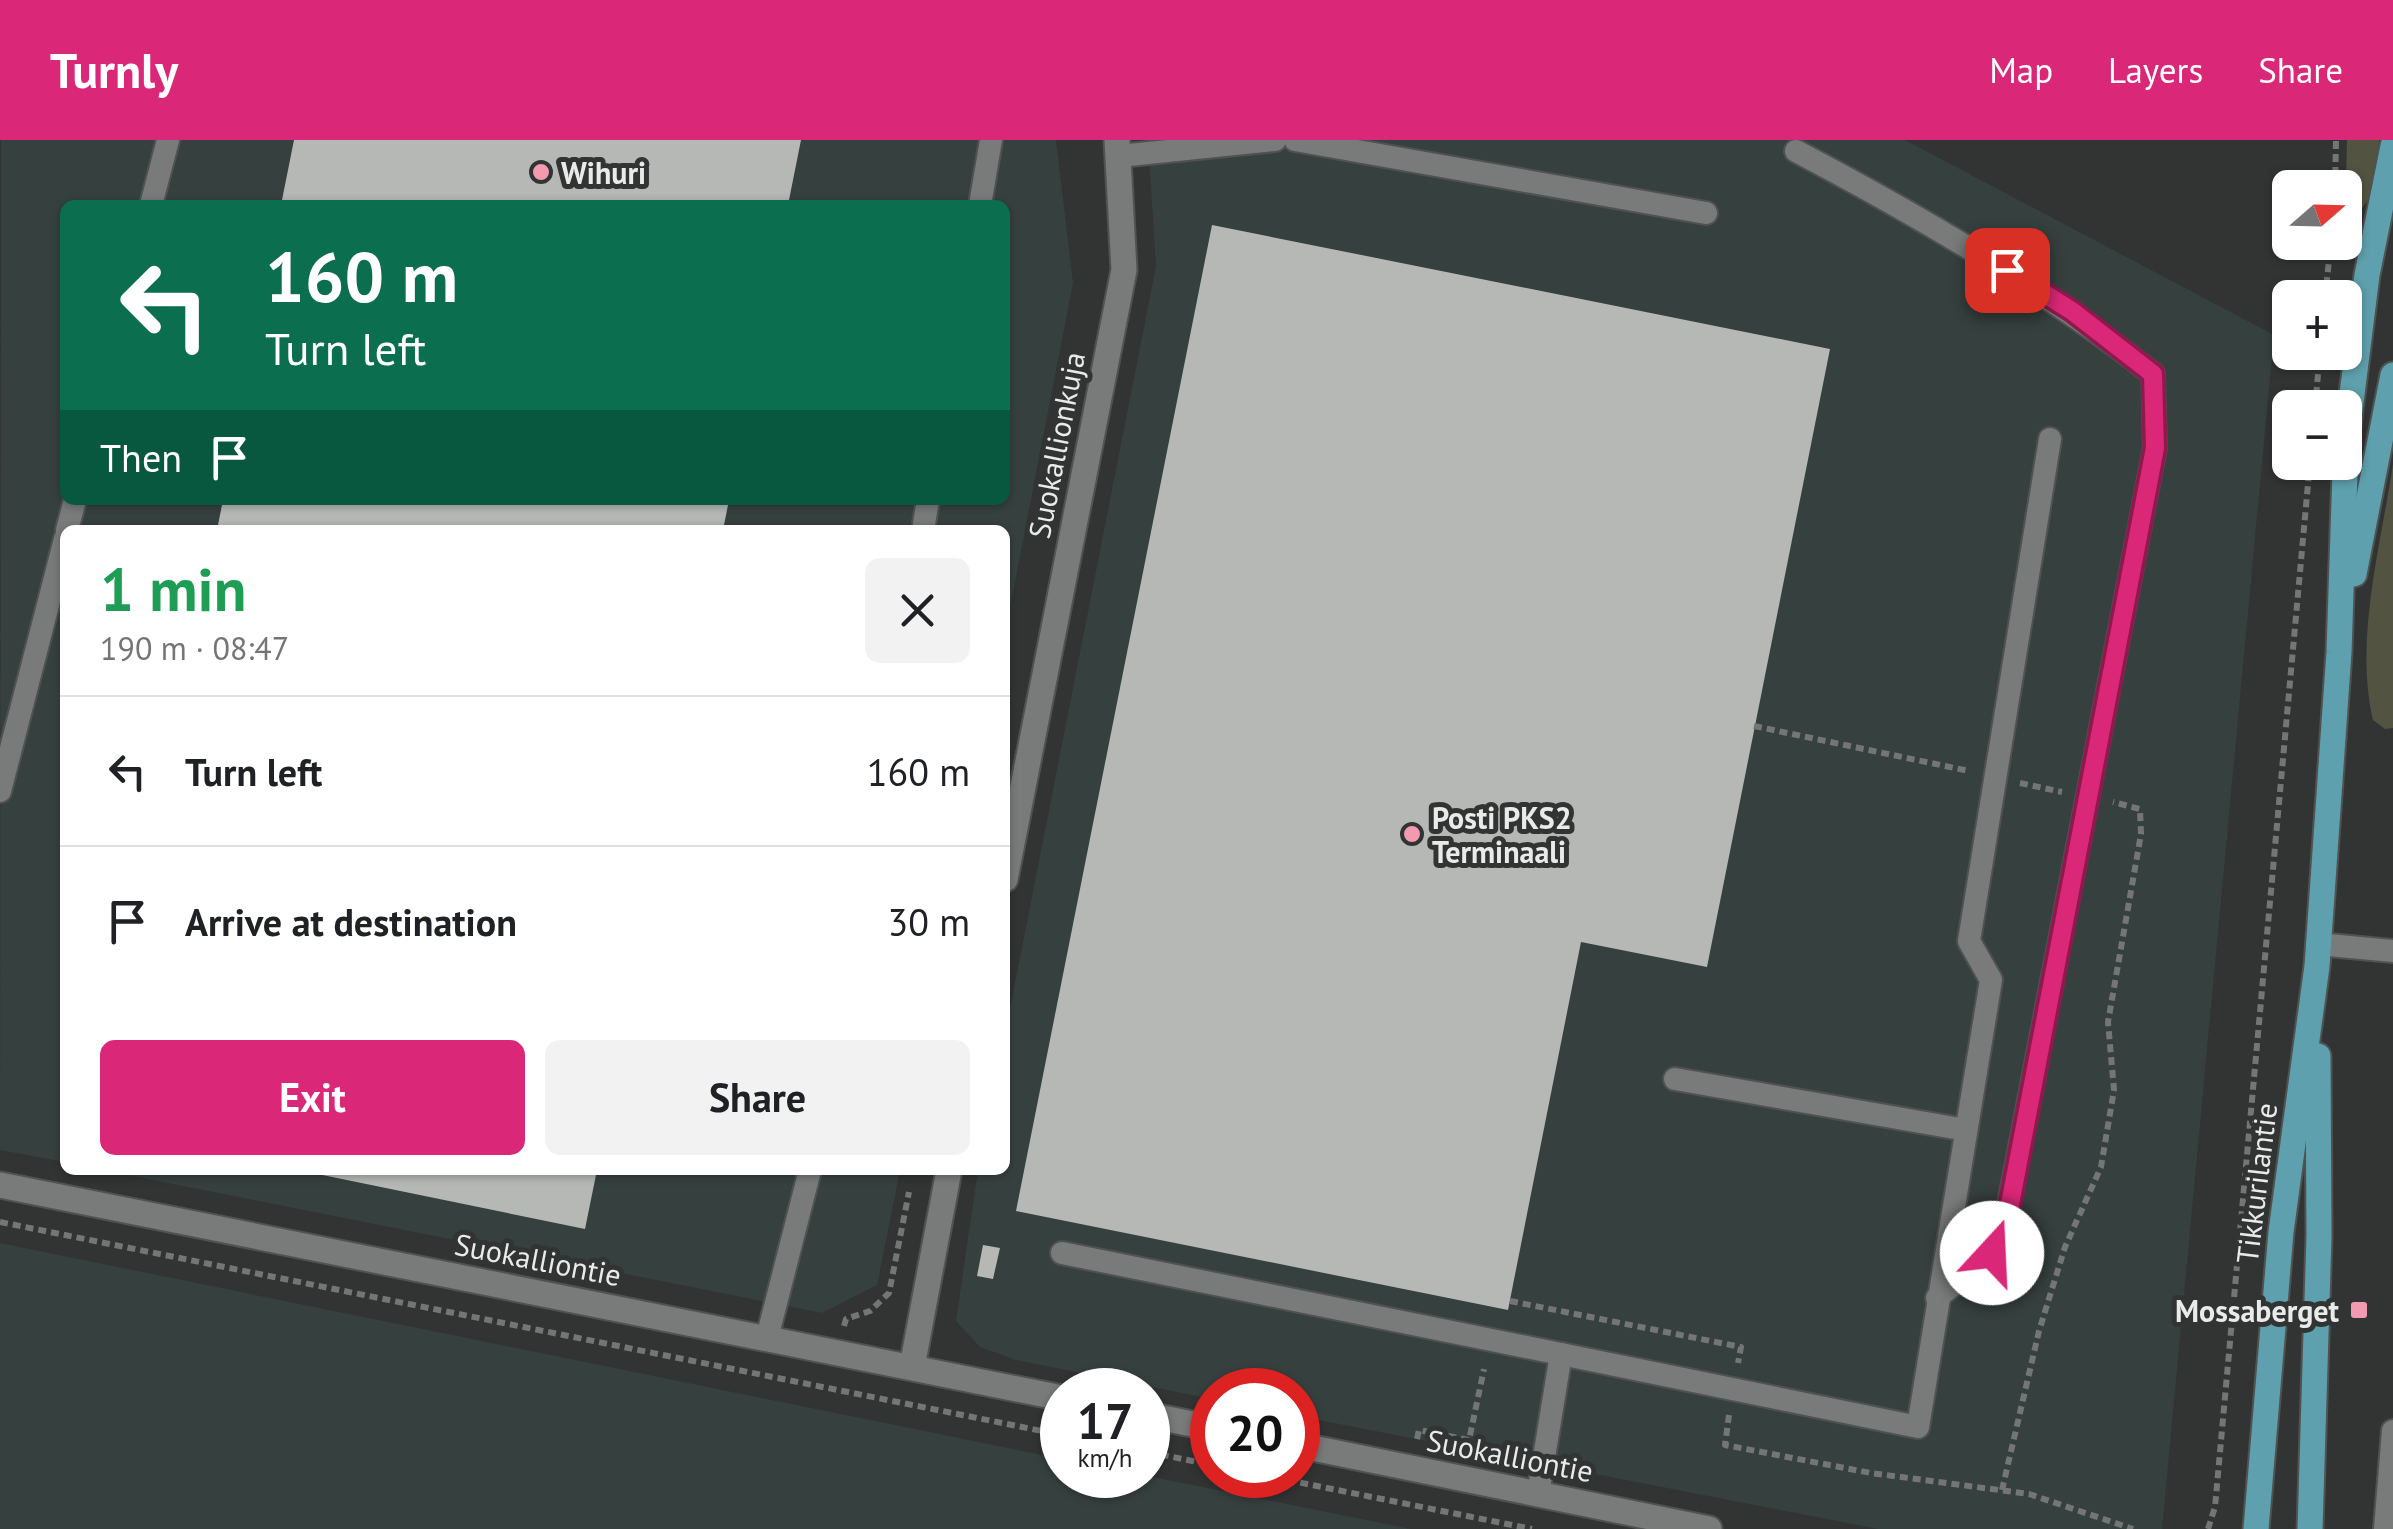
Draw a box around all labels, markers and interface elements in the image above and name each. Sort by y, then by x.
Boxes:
text: Turnly [50,39,178,101]
text: Map [1989,47,2053,93]
text: Layers [2108,47,2203,93]
text: Share [2258,47,2343,93]
place label: Wihuri [561,153,646,192]
marker: Wihuri [530,161,552,183]
north arrow [2272,170,2362,260]
map controls [2272,170,2362,480]
pin [1965,228,2050,313]
text: 160 m [265,231,458,321]
icon: left [100,240,230,370]
icon: arrive [1980,243,2035,298]
button: + [2272,280,2362,370]
text: Turn left [265,319,426,377]
street label: Suokallionkuja [1019,349,1093,541]
button: − [2272,390,2362,480]
icon: arrive [202,430,257,485]
text: Then [100,433,182,482]
text: 1 min [100,550,246,628]
button: close [865,558,970,663]
text: 190 m · 08:47 [100,627,289,669]
icon: left [100,744,155,799]
text: Turn left [185,747,322,796]
text: 160 m [867,747,970,796]
place label: Posti PKS2 Terminaali [1432,798,1572,871]
marker: Posti PKS2 Terminaali [1401,823,1423,845]
icon: arrive [100,894,155,949]
text: Arrive at destination [185,897,517,946]
text: 30 m [888,897,970,946]
button: Exit [100,1040,525,1155]
button: Share [545,1040,970,1155]
street label: Tikkurilantie [2227,1101,2285,1265]
position arrow [1940,1201,2044,1305]
street label: Suokalliontie [451,1224,625,1294]
place label: Mossaberget [2175,1291,2340,1330]
marker: Mossaberget [2348,1299,2370,1321]
speed limit sign: 20 [1190,1368,1320,1498]
text: 17 [1077,1388,1133,1453]
street label: Suokalliontie [1423,1420,1597,1490]
text: km/h [1078,1442,1132,1474]

